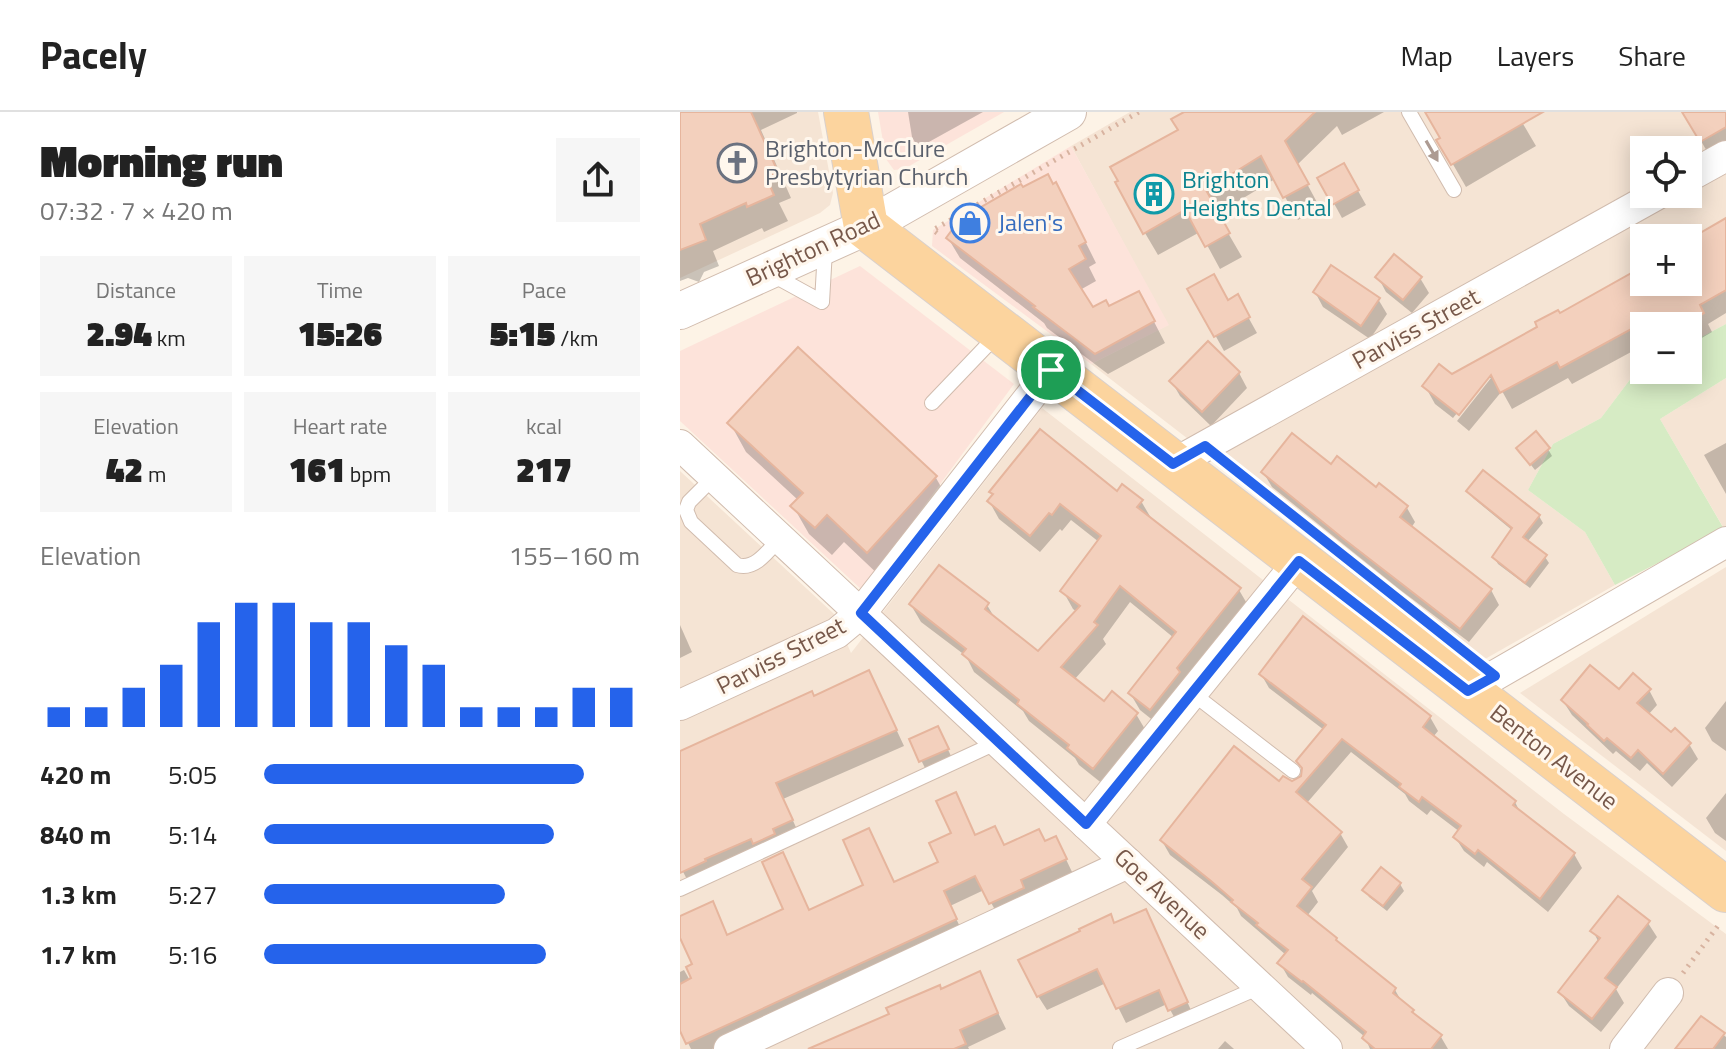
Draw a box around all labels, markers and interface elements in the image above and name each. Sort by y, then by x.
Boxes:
text: Pacely [40,26,147,84]
text: Map [1400,34,1453,77]
text: Layers [1497,34,1574,77]
text: Share [1618,34,1686,77]
text: Morning run [40,127,283,194]
place label: Brighton-McClure Presbytyrian Church [765,130,968,194]
map controls [1630,136,1702,384]
button: locate [1630,136,1702,208]
button: share [556,138,640,222]
one-way arrow [1425,140,1439,162]
church icon: Brighton-McClure Presbytyrian Church [716,142,758,184]
place label: Brighton Heights Dental [1182,161,1332,225]
building icon: Brighton Heights Dental [1133,173,1175,215]
text: 07:32 · 7 × 420 m [40,191,233,230]
street label: Brighton Road [739,201,886,295]
shop icon: Jalen's [949,202,991,244]
place label: Jalen's [998,204,1063,240]
button: + [1630,224,1702,296]
text: Distance [96,273,176,307]
text: Time [317,273,363,307]
text: Pace [522,273,566,307]
street label: Parviss Street [1345,278,1486,378]
text: 2.94 [86,307,152,359]
text: 15:26 [298,307,382,359]
text: 5:15 [490,307,556,359]
button: − [1630,312,1702,384]
text: km [152,321,186,355]
text: /km [556,321,598,355]
pin [1017,336,1085,404]
icon: arrive [1029,348,1073,392]
text: Elevation [93,409,179,443]
text: Heart rate [293,409,387,443]
text: kcal [526,409,562,443]
text: 42 [106,443,143,495]
text: 161 [289,443,345,495]
text: 217 [516,443,572,495]
text: m [143,457,166,491]
text: bpm [345,457,391,491]
text: Elevation [40,536,141,575]
text: 155–160 m [509,536,640,575]
street label: Parviss Street [710,607,852,703]
street label: Benton Avenue [1483,695,1626,818]
text: 420 m [40,755,111,794]
text: 5:05 [168,755,217,794]
text: 840 m [40,815,111,854]
text: 5:14 [168,815,217,854]
street label: Goe Avenue [1107,839,1219,947]
text: 1.3 km [40,875,117,914]
text: 5:27 [168,875,217,914]
text: 1.7 km [40,935,117,974]
text: 5:16 [168,935,217,974]

